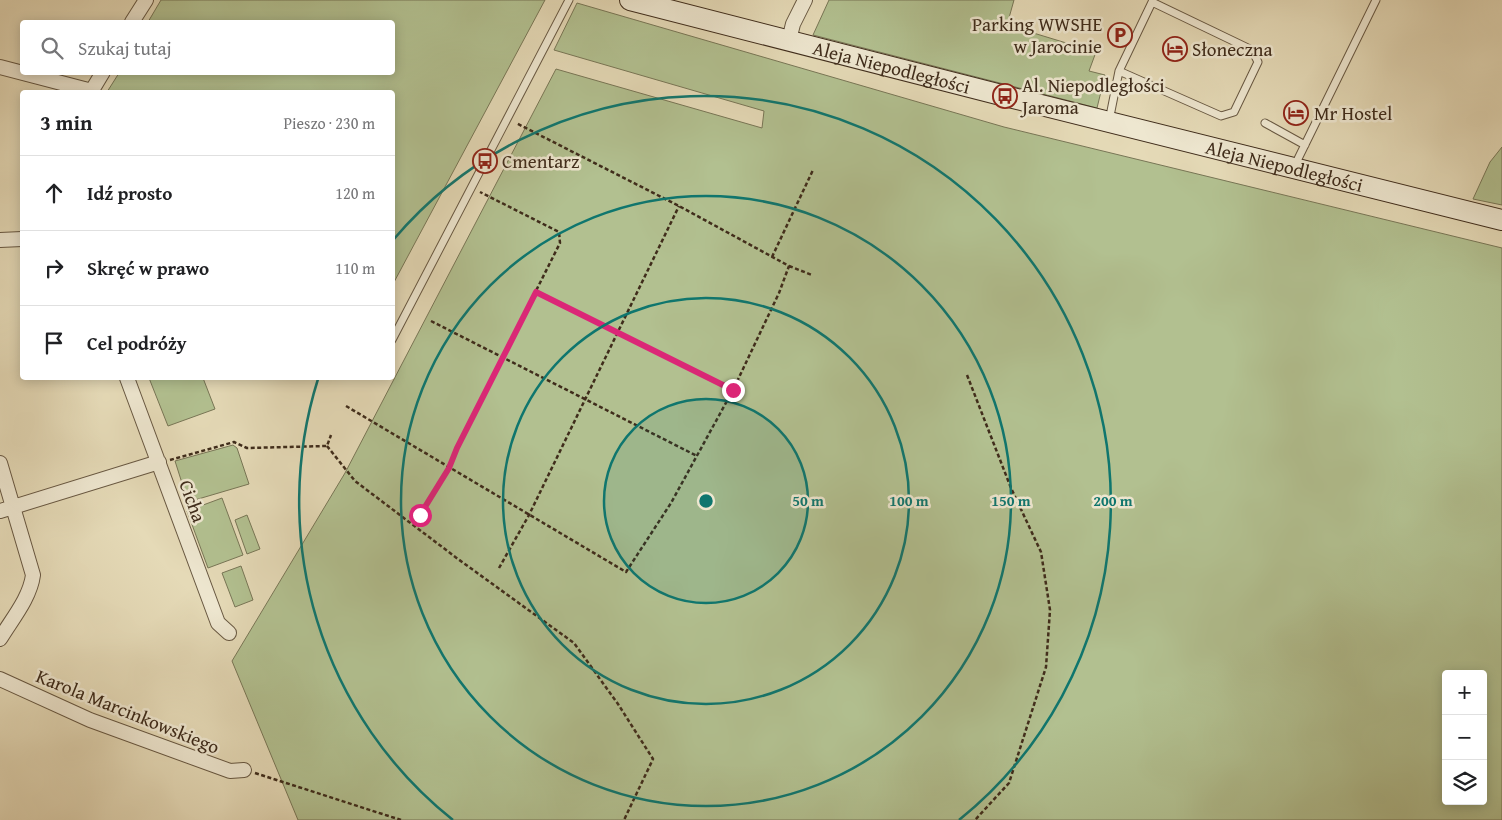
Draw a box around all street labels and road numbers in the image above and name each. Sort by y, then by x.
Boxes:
street label: Aleja Niepodległości [810,33,973,101]
street label: Aleja Niepodległości [1203,133,1366,199]
street label: Cicha [172,476,214,526]
street label: Karola Marcinkowskiego [32,661,224,761]

